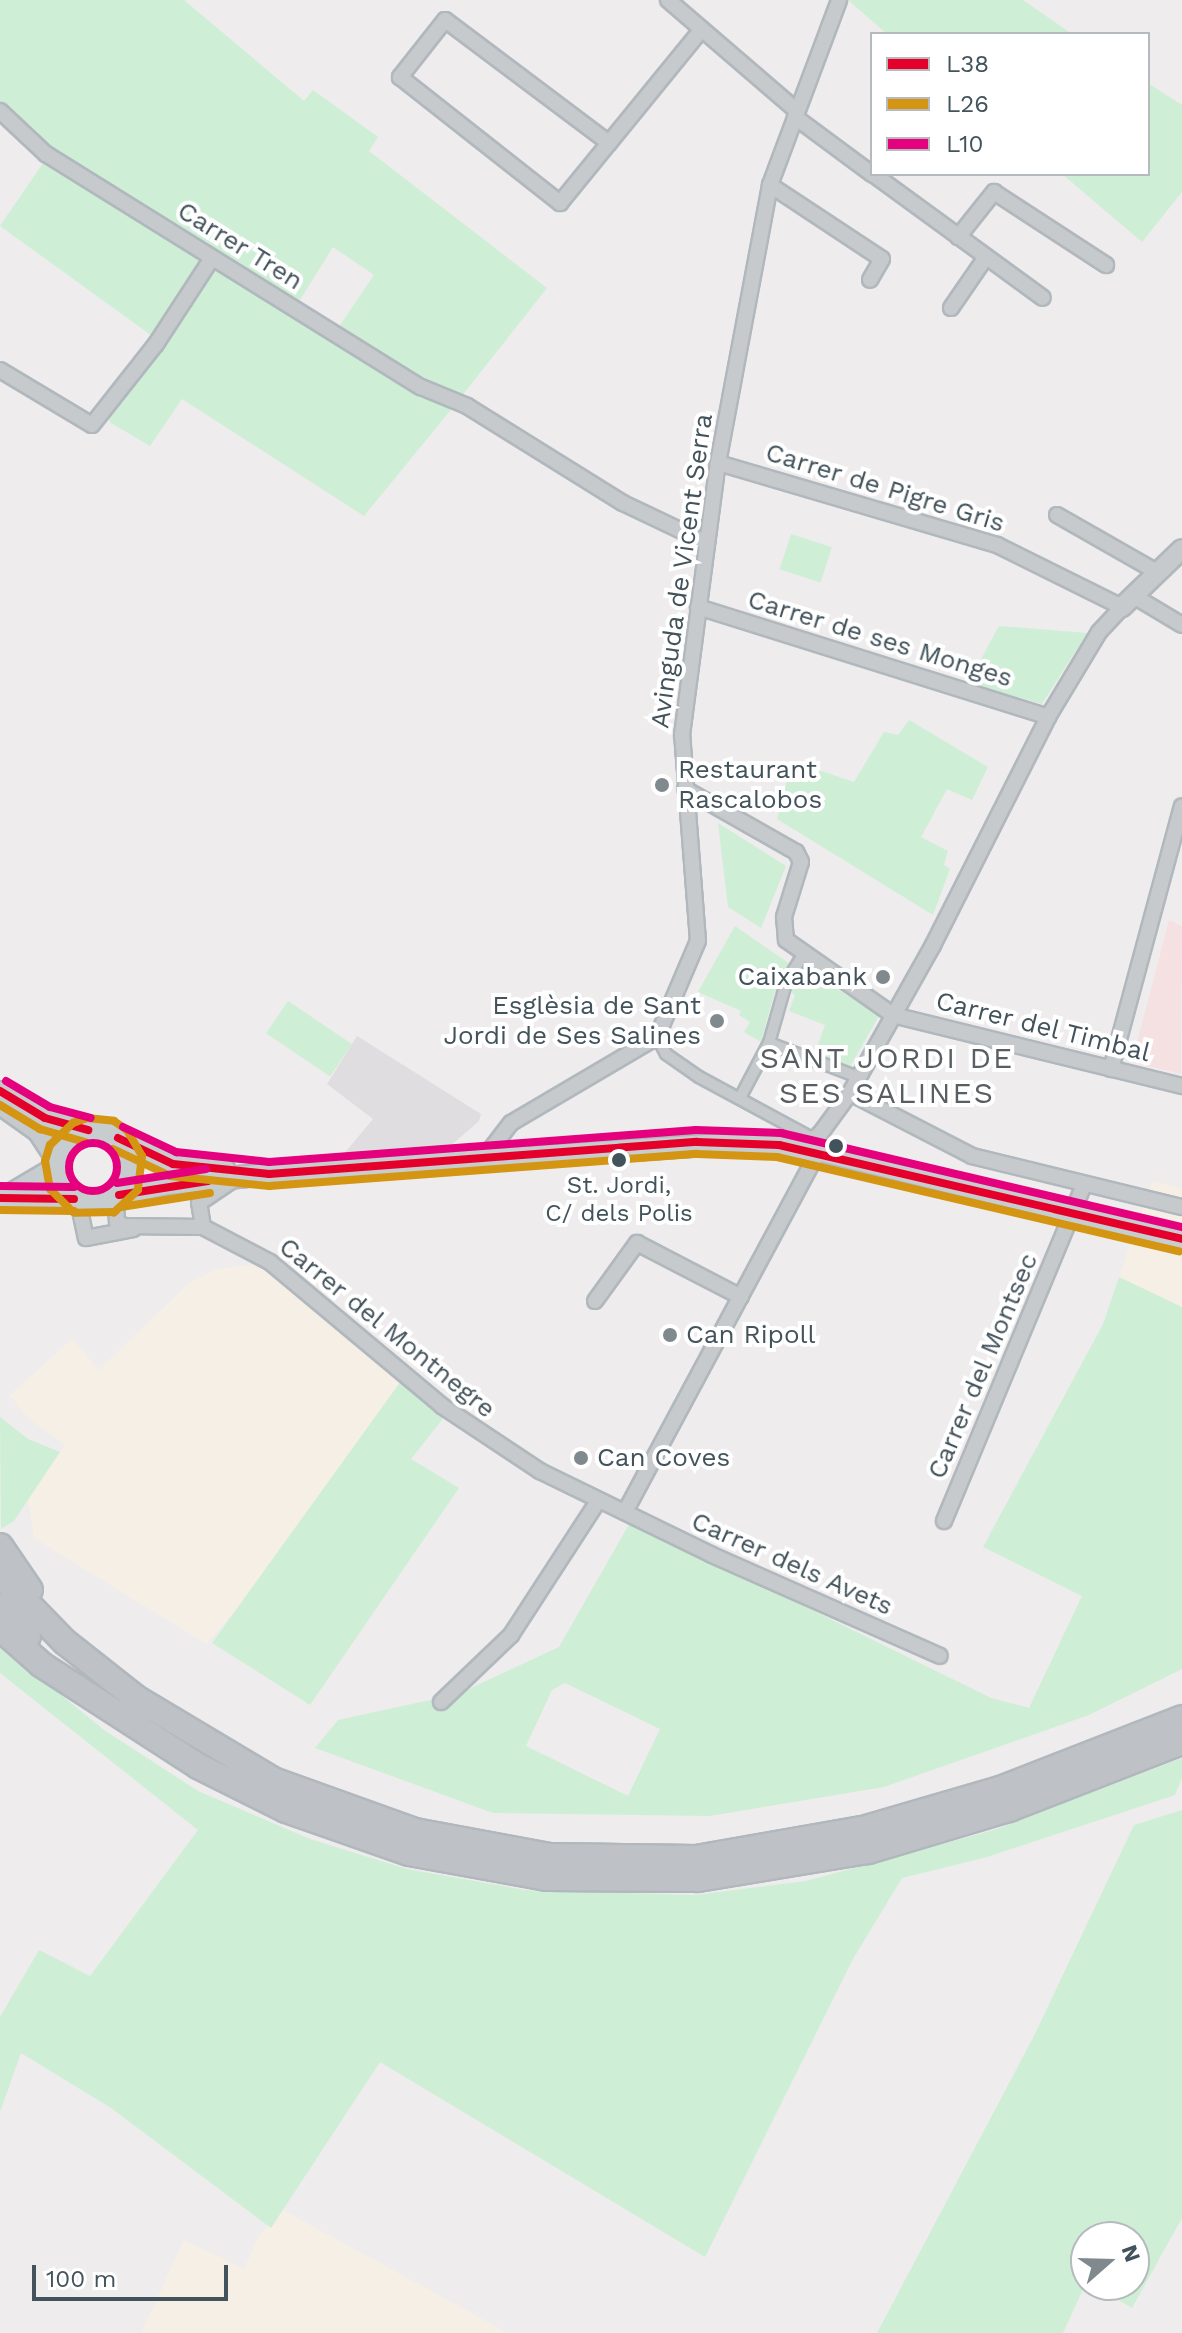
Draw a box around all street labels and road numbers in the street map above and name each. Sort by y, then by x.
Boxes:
street label: Carrer Tren [171,195,309,297]
street label: Avinguda de Vicent Serra [644,411,720,731]
street label: Carrer de Pigre Gris [762,437,1008,539]
street label: Carrer de ses Monges [744,584,1016,694]
street label: Carrer del Timbal [932,985,1154,1069]
street label: Carrer del Montnegre [272,1231,502,1425]
street label: Carrer del Montsec [921,1248,1045,1484]
street label: Carrer dels Avets [686,1505,898,1623]

